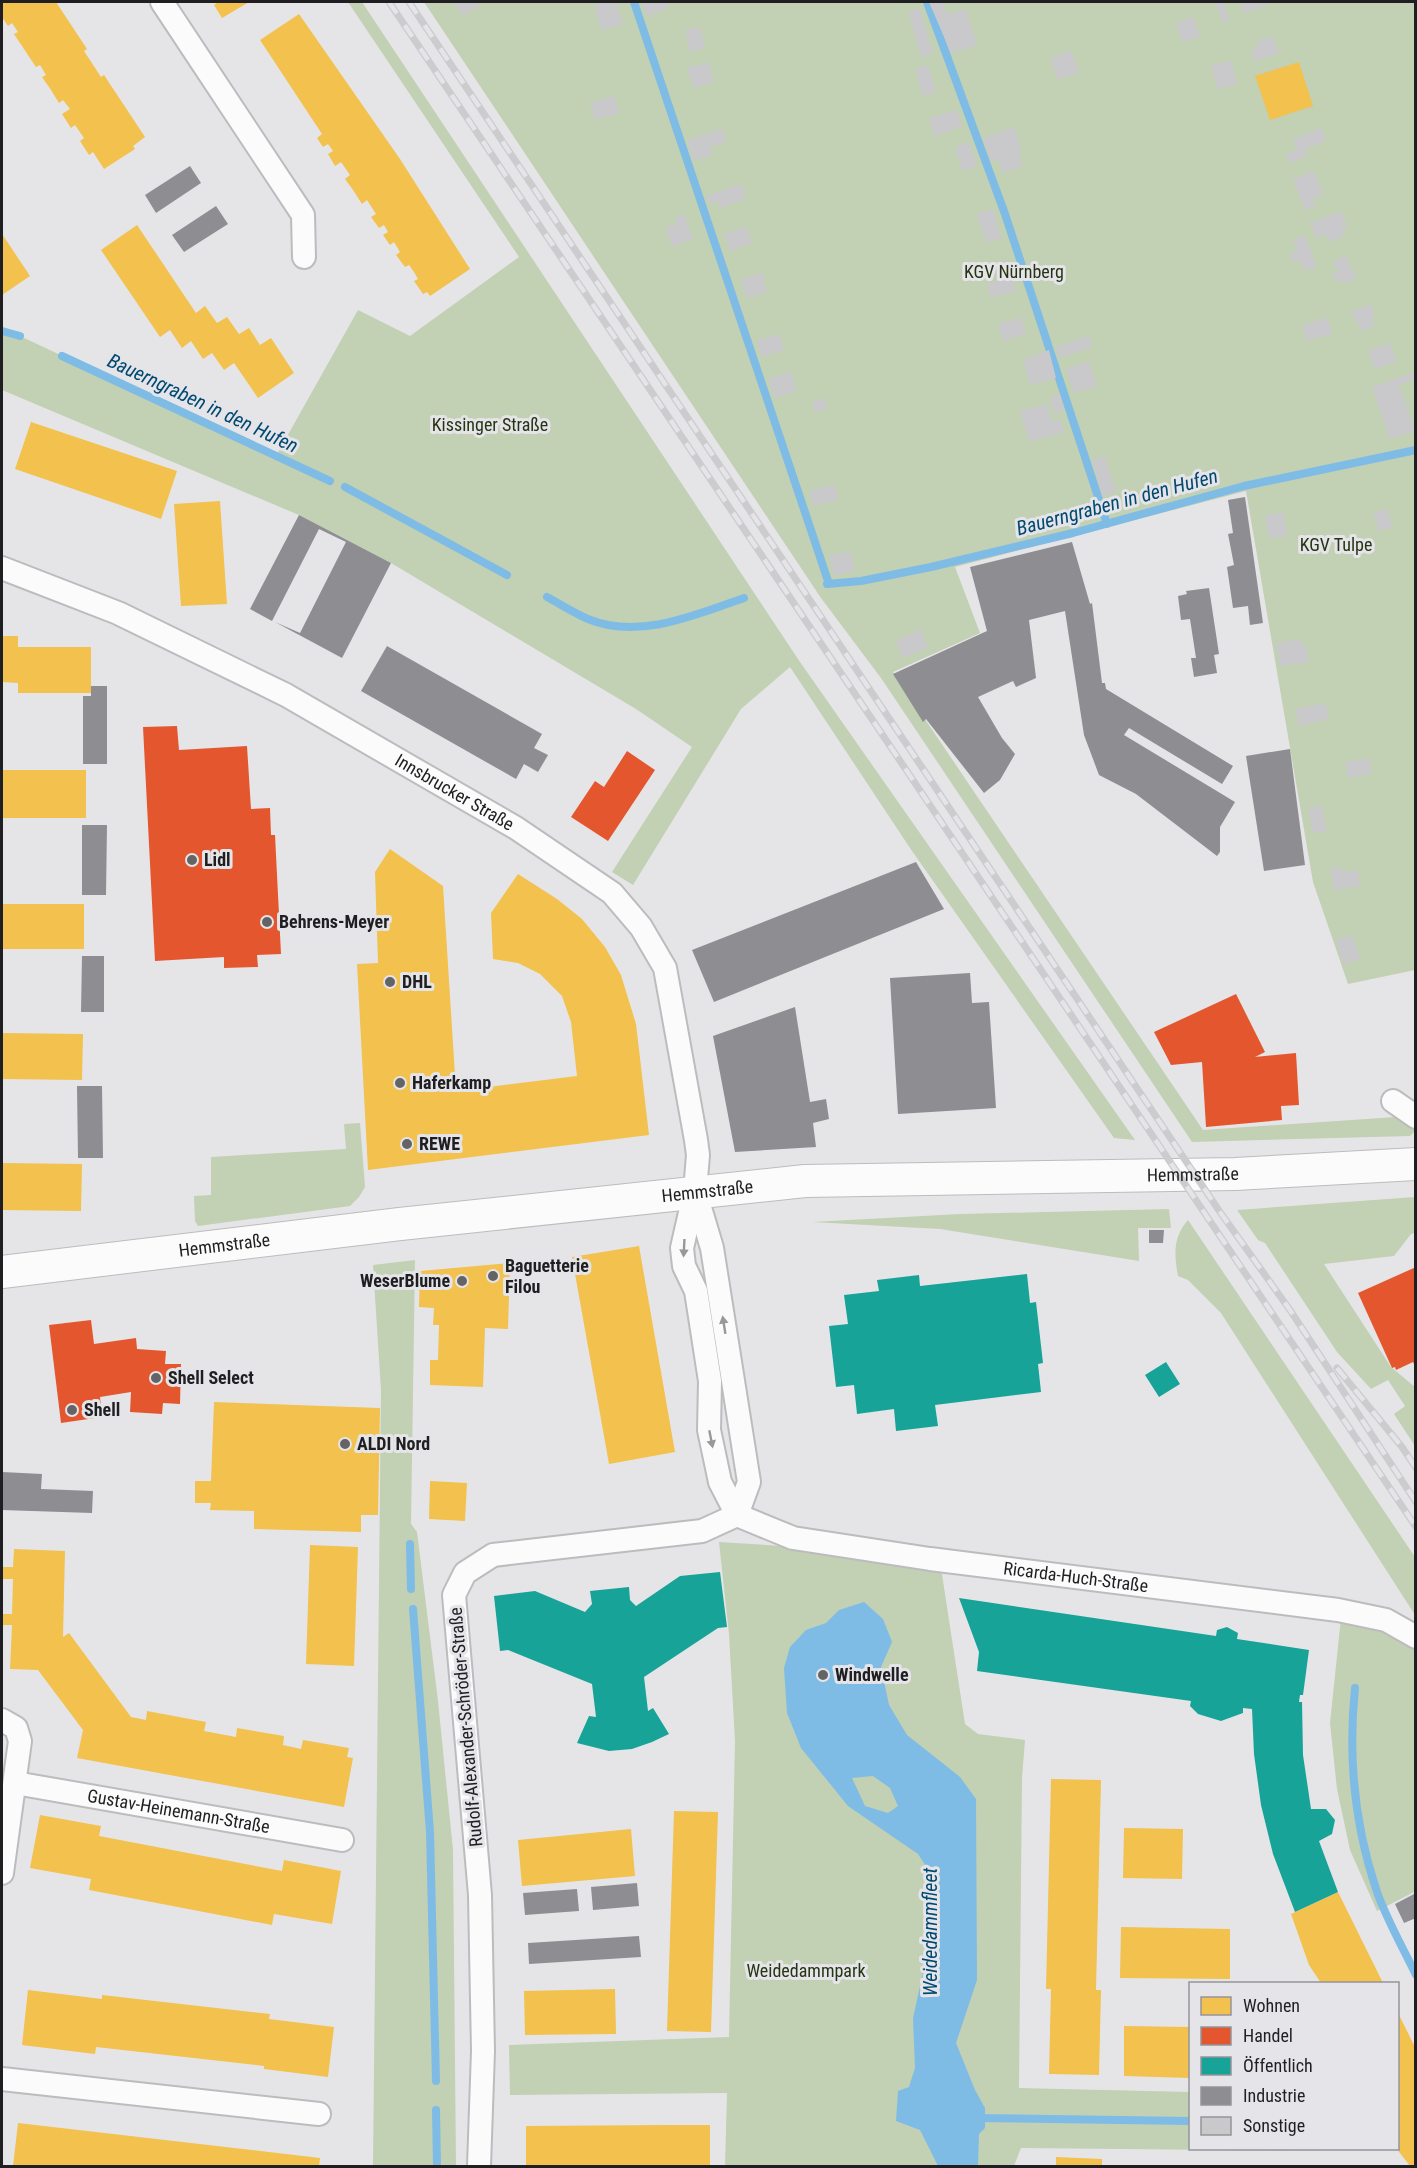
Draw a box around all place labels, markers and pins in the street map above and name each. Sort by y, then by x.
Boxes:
place label: Lidl [204,849,231,870]
marker: Lidl [185,853,199,867]
place label: Behrens-Meyer [279,911,389,932]
marker: Behrens-Meyer [260,915,274,929]
place label: DHL [402,971,432,992]
marker: DHL [383,975,397,989]
place label: Haferkamp [412,1072,491,1093]
marker: Haferkamp [393,1076,407,1090]
place label: REWE [419,1133,460,1154]
marker: REWE [400,1137,414,1151]
place label: Baguetterie Filou [505,1255,589,1297]
marker: Baguetterie Filou [486,1269,500,1283]
place label: WeserBlume [360,1270,450,1291]
marker: WeserBlume [455,1274,469,1288]
place label: Shell Select [168,1367,254,1388]
marker: Shell Select [149,1371,163,1385]
place label: Shell [84,1399,120,1420]
marker: Shell [65,1403,79,1417]
place label: ALDI Nord [357,1433,430,1454]
marker: ALDI Nord [338,1437,352,1451]
place label: Windwelle [835,1664,909,1685]
marker: Windwelle [816,1668,830,1682]

